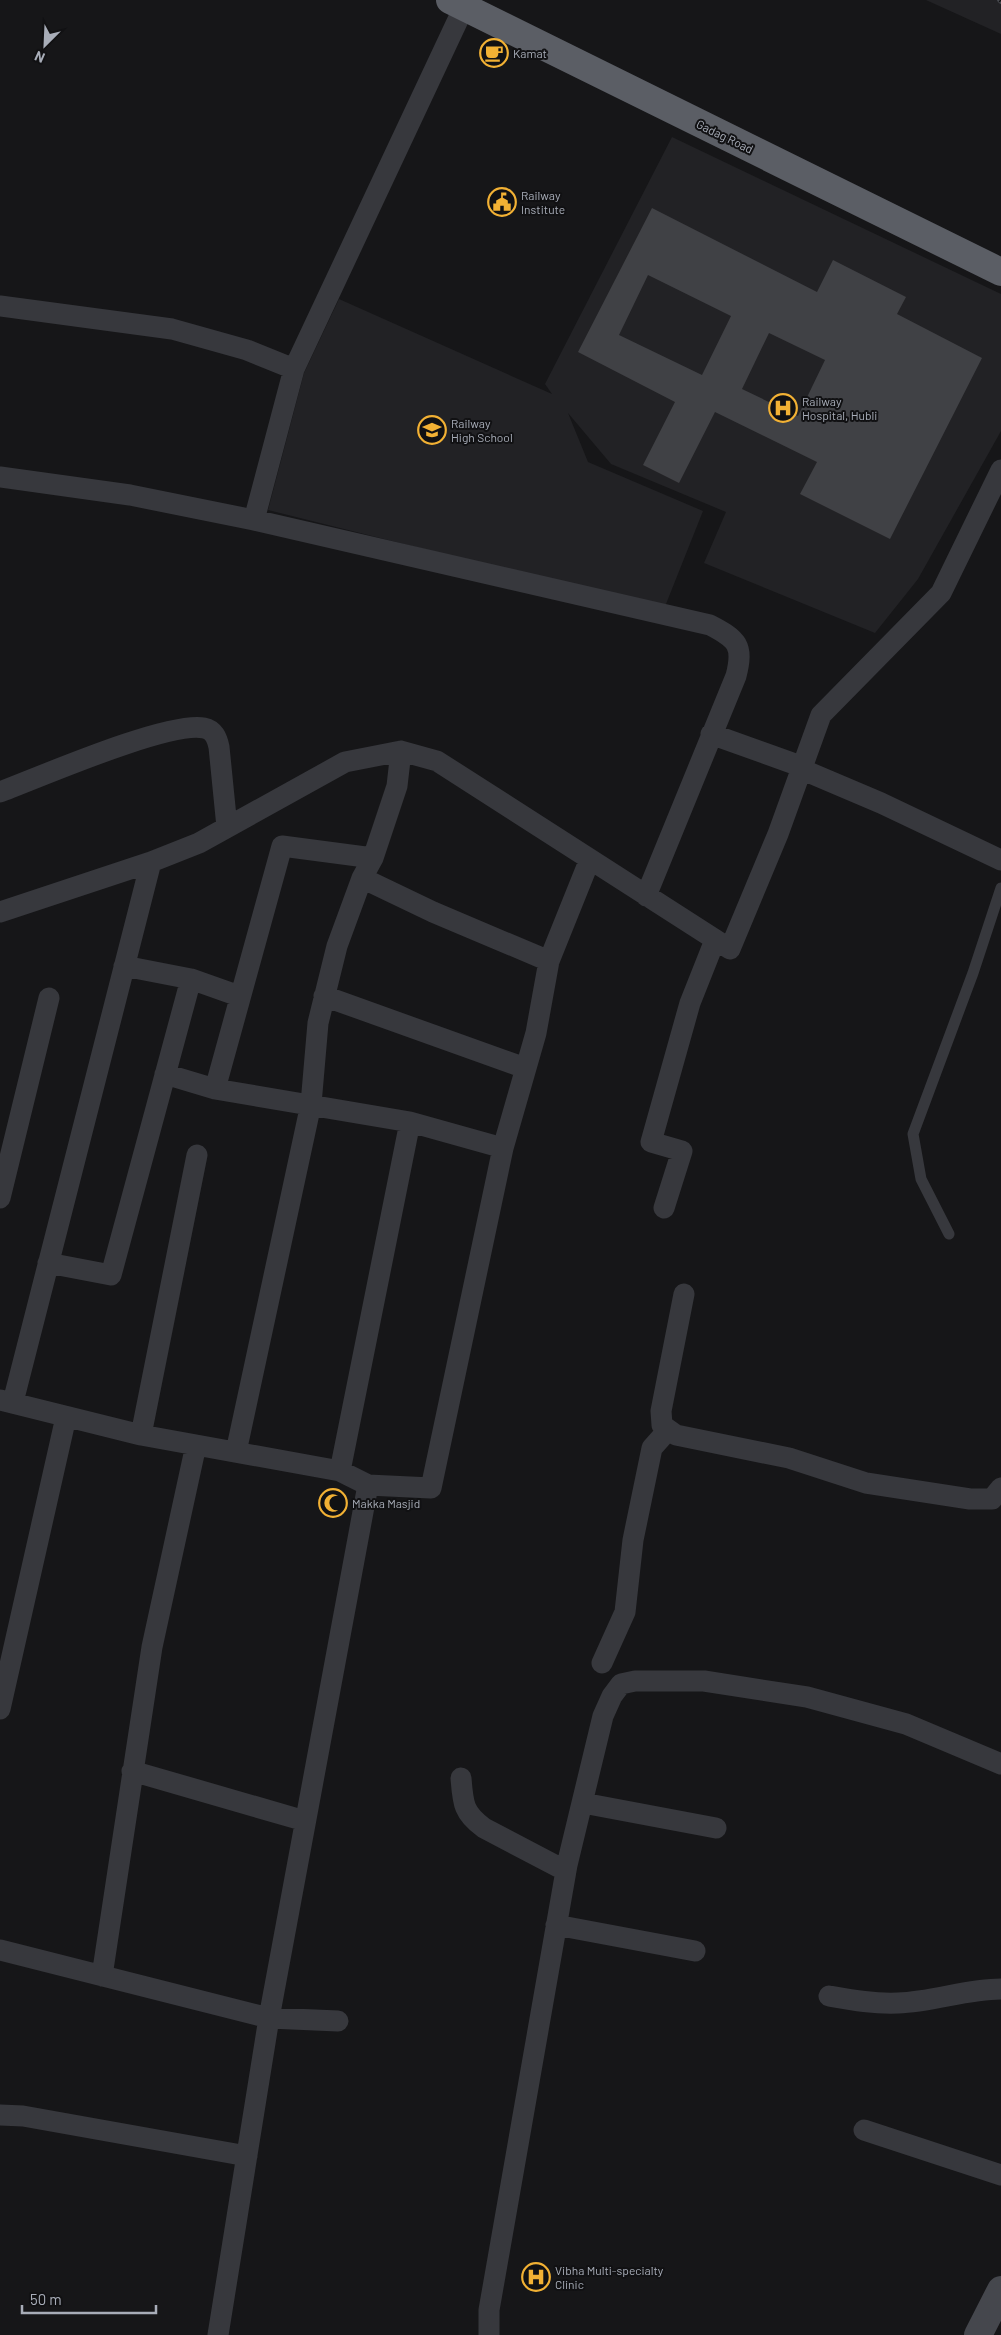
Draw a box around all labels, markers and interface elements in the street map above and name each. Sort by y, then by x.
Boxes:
north arrow [20,20,70,70]
cafe icon: Kamat [479,38,509,68]
place label: Kamat [513,46,547,60]
text: N [32,48,47,67]
street label: Gadag Road [694,116,756,156]
public building icon: Railway Institute [487,187,517,217]
place label: Railway Institute [521,188,565,216]
hospital icon: Railway Hospital, Hubli [768,393,798,423]
place label: Railway Hospital, Hubli [802,394,877,422]
school or university icon: Railway High School [417,415,447,445]
place label: Railway High School [451,416,513,444]
mosque icon: Makka Masjid [318,1488,348,1518]
place label: Makka Masjid [352,1496,420,1510]
hospital icon: Vibha Multi-specialty Clinic [521,2262,551,2292]
place label: Vibha Multi-specialty Clinic [555,2263,664,2291]
scale bar [22,2282,156,2314]
text: 50 m [30,2290,62,2308]

